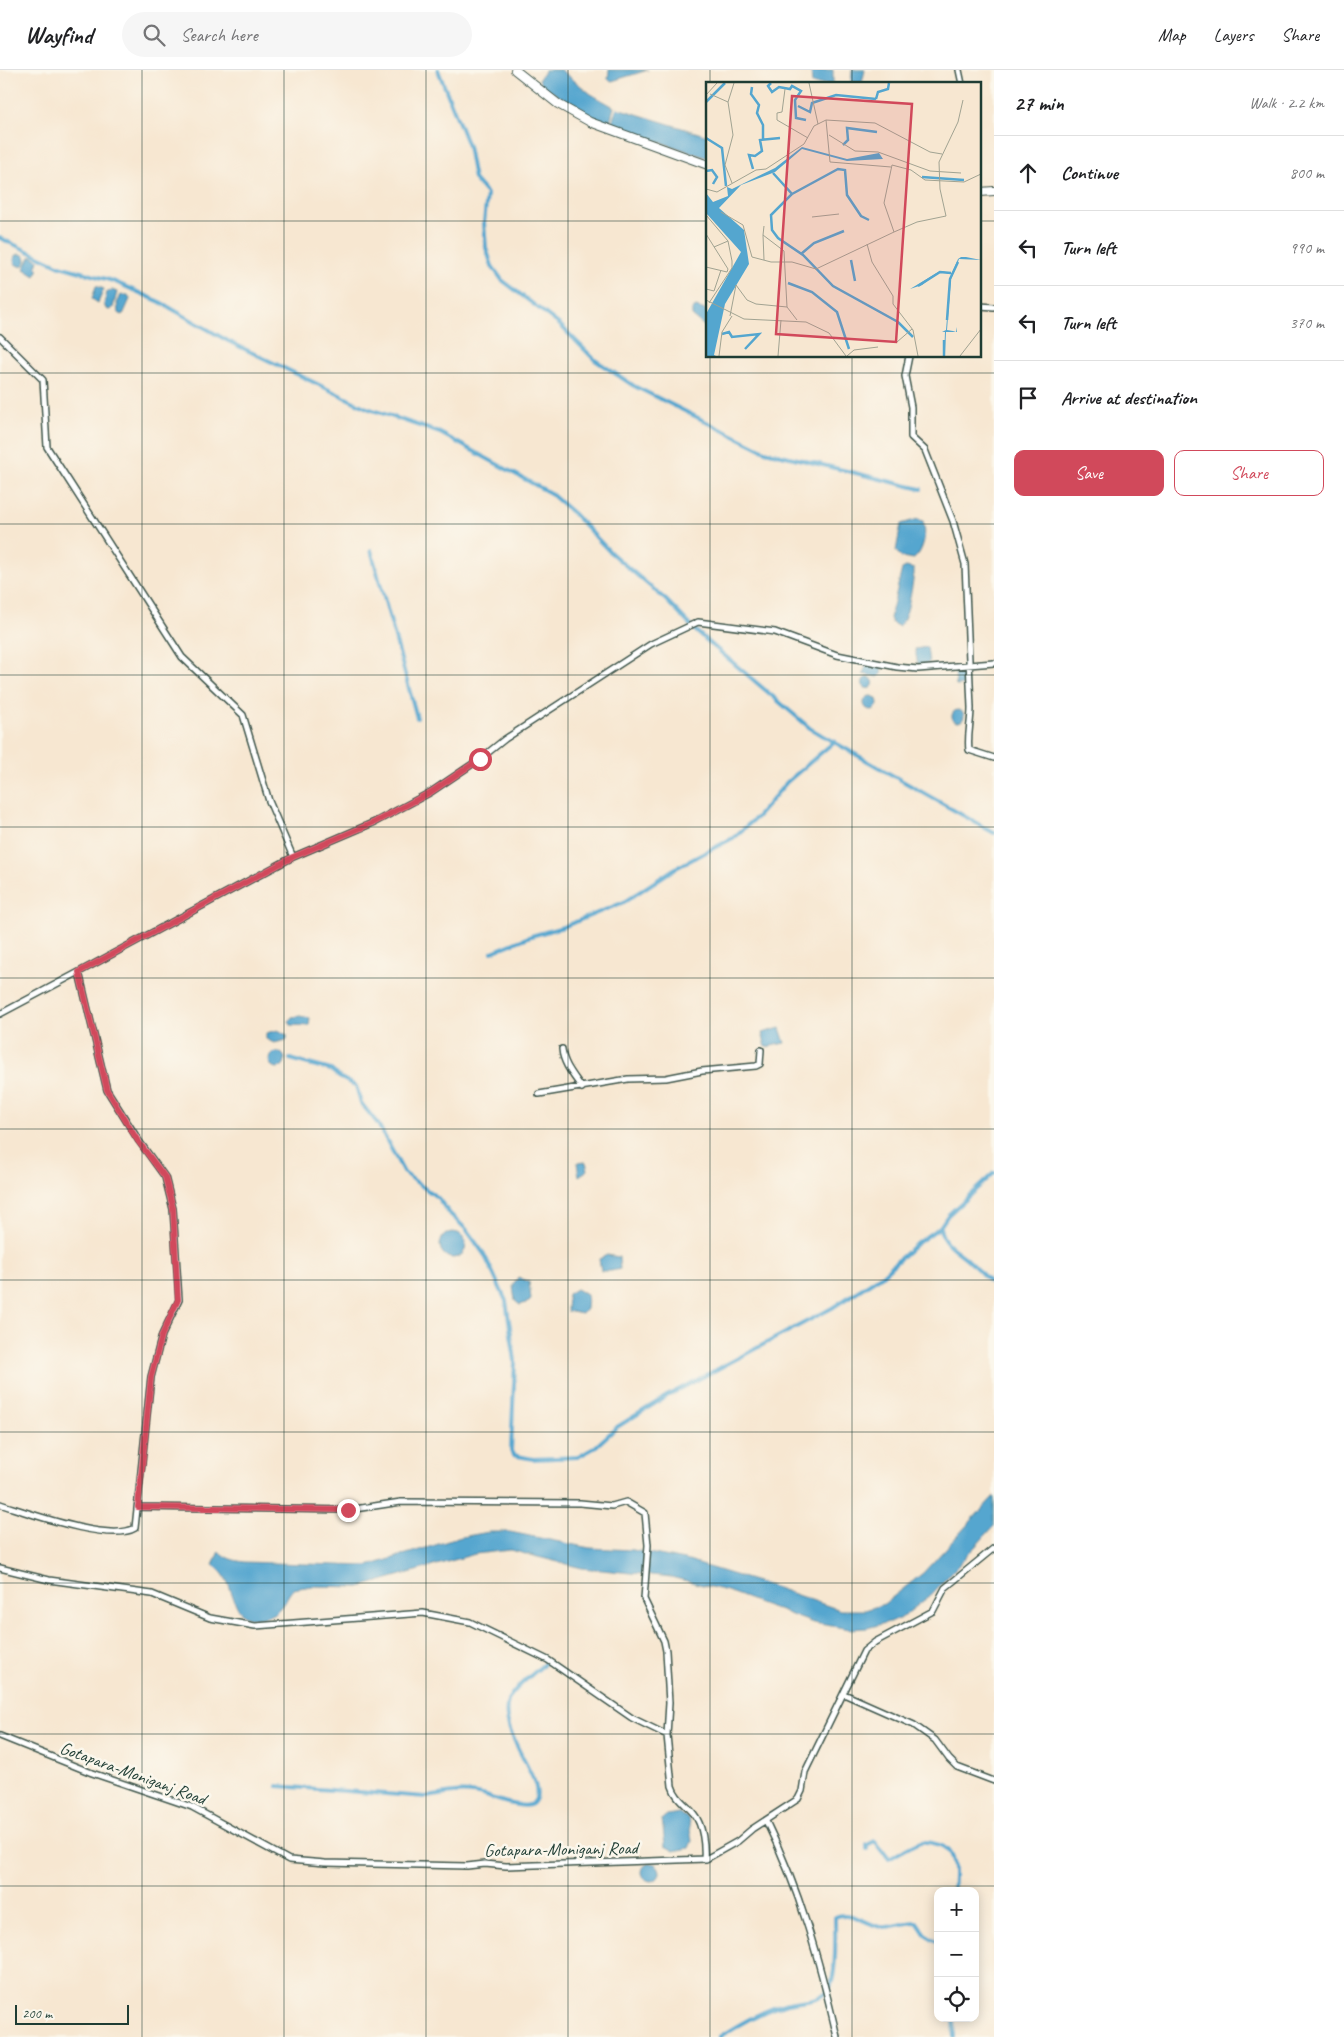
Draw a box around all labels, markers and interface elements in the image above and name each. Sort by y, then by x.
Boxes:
search box [122,12,472,57]
text: Wayfind [25,20,92,50]
icon: search [140,21,168,49]
text: Search here [180,23,258,47]
text: Map [1158,24,1186,46]
text: Layers [1214,24,1253,46]
text: Share [1281,24,1319,46]
inset map [706,82,982,358]
text: 27 min [1014,90,1064,116]
text: Walk · 2.2 km [1249,93,1324,113]
icon: ahead [1014,159,1042,187]
text: Continue [1061,161,1118,185]
text: 800 m [1290,163,1324,183]
icon: left [1014,234,1042,262]
text: Turn left [1061,236,1116,260]
text: 990 m [1290,238,1324,258]
icon: left [1014,309,1042,337]
text: Turn left [1061,311,1116,335]
text: 370 m [1290,313,1324,333]
icon: arrive [1014,384,1042,412]
text: Arrive at destination [1061,386,1197,410]
button: Save [1014,450,1164,496]
button: Share [1174,450,1324,496]
route start [469,748,492,771]
route end [337,1499,360,1522]
street label: Gotapara-Moniganj Road [57,1736,212,1811]
street label: Gotapara-Moniganj Road [484,1837,641,1861]
map controls [934,1887,979,2022]
button: + [934,1887,979,1932]
button: − [934,1932,979,1977]
button: locate [934,1977,979,2022]
scale bar [15,2002,129,2025]
text: 200 m [22,2005,52,2022]

